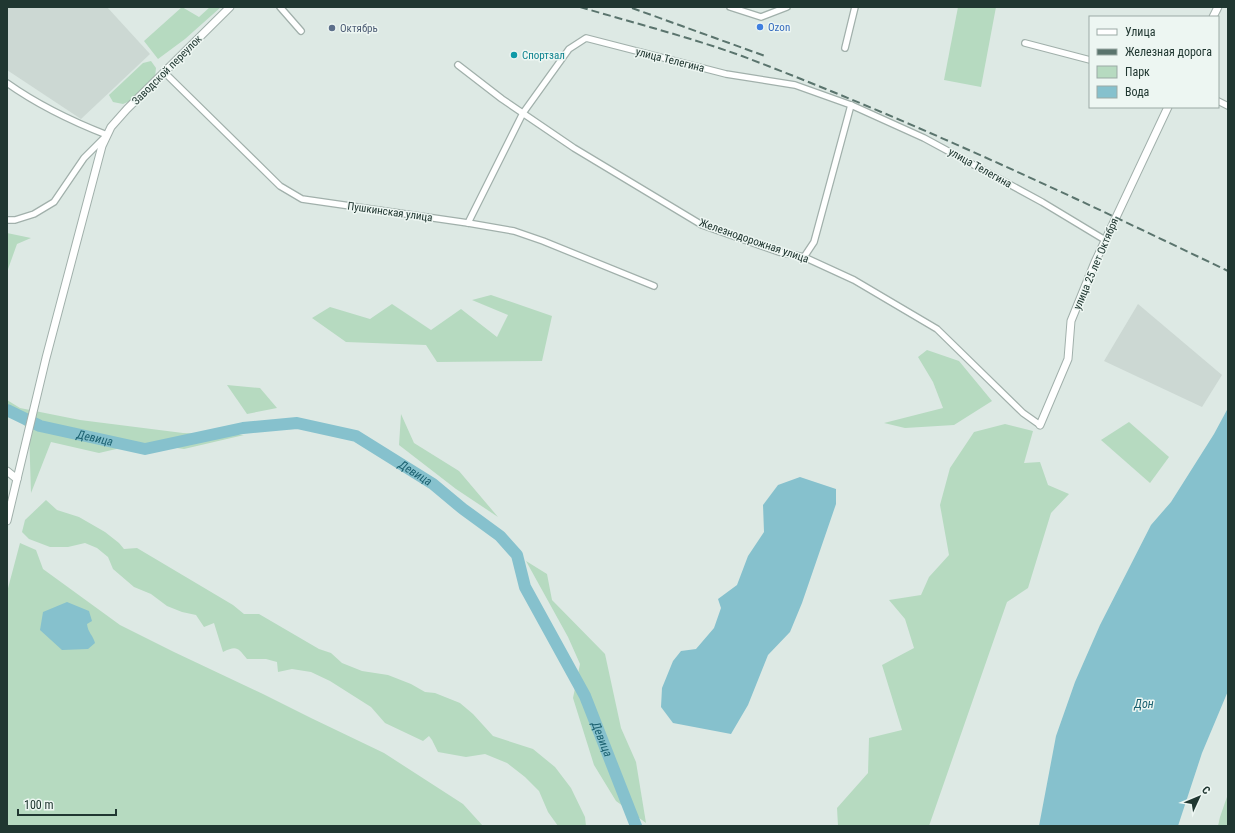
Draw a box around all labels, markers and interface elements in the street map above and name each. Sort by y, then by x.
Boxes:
legend [1089,16,1219,108]
place label: Ozon [768,21,790,34]
place label: Октябрь [340,22,378,35]
marker: Ozon [755,22,765,32]
marker: Октябрь [327,23,337,33]
text: Улица [1125,25,1156,39]
street label: Заводской переулок [129,32,205,108]
street label: улица Телегина [634,45,706,75]
text: Железная дорога [1125,45,1212,59]
place label: Спортзал [522,49,565,62]
marker: Спортзал [509,50,519,60]
text: Парк [1125,65,1150,79]
text: Вода [1125,85,1150,99]
street label: улица Телегина [946,145,1014,191]
street label: Пушкинская улица [347,200,433,224]
street label: Железнодорожная улица [698,216,810,266]
street label: улица 25 лет Октября [1071,216,1121,312]
water label: Девица [75,427,114,449]
water label: Девица [395,457,435,489]
water label: Дон [1133,697,1154,711]
water label: Девица [588,719,615,759]
north arrow [1179,777,1219,817]
text: С [1199,784,1213,797]
scale bar [18,791,116,817]
text: 100 m [24,798,54,812]

